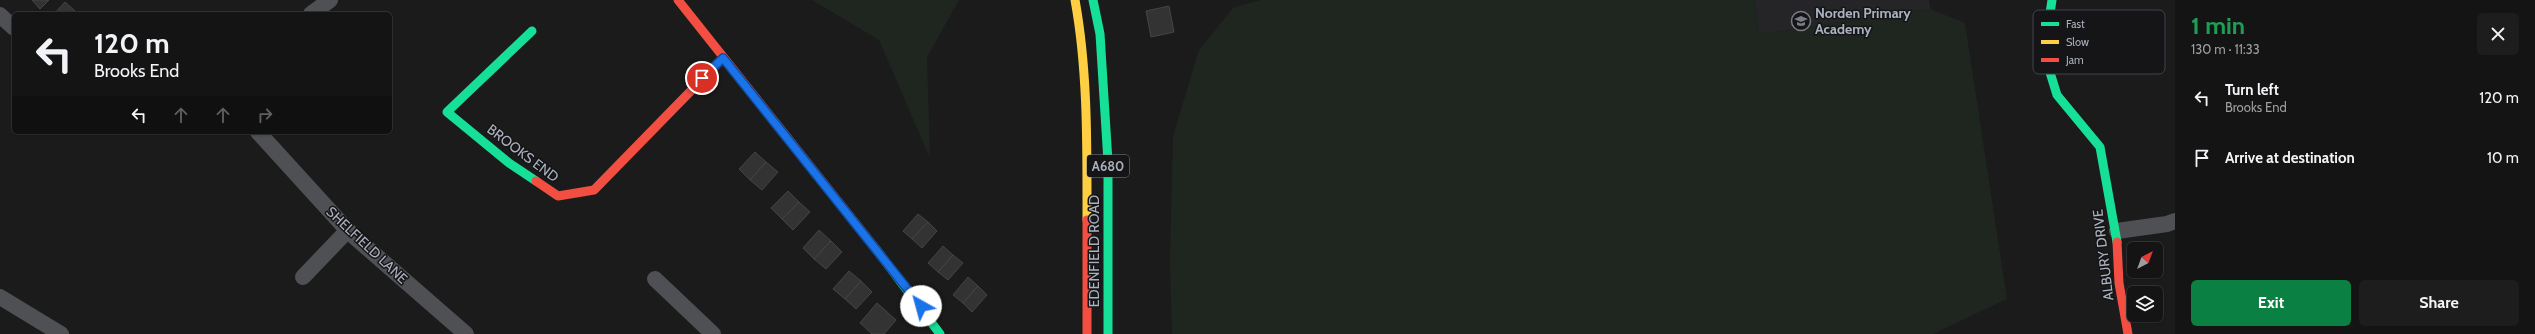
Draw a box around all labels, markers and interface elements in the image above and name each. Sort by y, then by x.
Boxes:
place label: Norden Primary Academy [1815,4,1911,38]
school or university icon: Norden Primary Academy [1790,10,1812,32]
legend [2033,10,2165,74]
text: 1 min [2191,11,2245,40]
button: close [2477,13,2519,55]
text: Fast [2066,17,2085,31]
text: 120 m [94,26,170,60]
icon: left [28,28,80,80]
text: Slow [2066,35,2089,49]
text: 130 m · 11:33 [2191,41,2260,57]
text: Jam [2065,53,2084,67]
text: Brooks End [94,60,179,82]
pin [685,61,719,95]
icon: arrive [691,67,713,89]
text: Turn left [2225,81,2279,99]
icon: left [2191,87,2213,109]
text: 120 m [2479,89,2519,107]
text: Brooks End [2225,99,2287,115]
icon: left [128,104,150,126]
icon: ahead [170,104,192,126]
icon: ahead [212,104,234,126]
icon: right [254,104,276,126]
street label: BROOKS END [484,120,562,186]
icon: arrive [2191,147,2213,169]
text: Arrive at destination [2225,149,2355,167]
text: 10 m [2487,149,2519,167]
road number: A680 [1087,155,1129,177]
street label: EDENFIELD ROAD [1085,195,1103,307]
street label: SHELFIELD LANE [322,203,412,288]
street label: ALBURY DRIVE [2088,208,2118,302]
north arrow [2127,242,2163,278]
map controls [2127,242,2163,322]
button: Exit [2191,280,2351,326]
button: Share [2359,280,2519,326]
position arrow [900,285,942,327]
button: layers [2127,286,2163,322]

